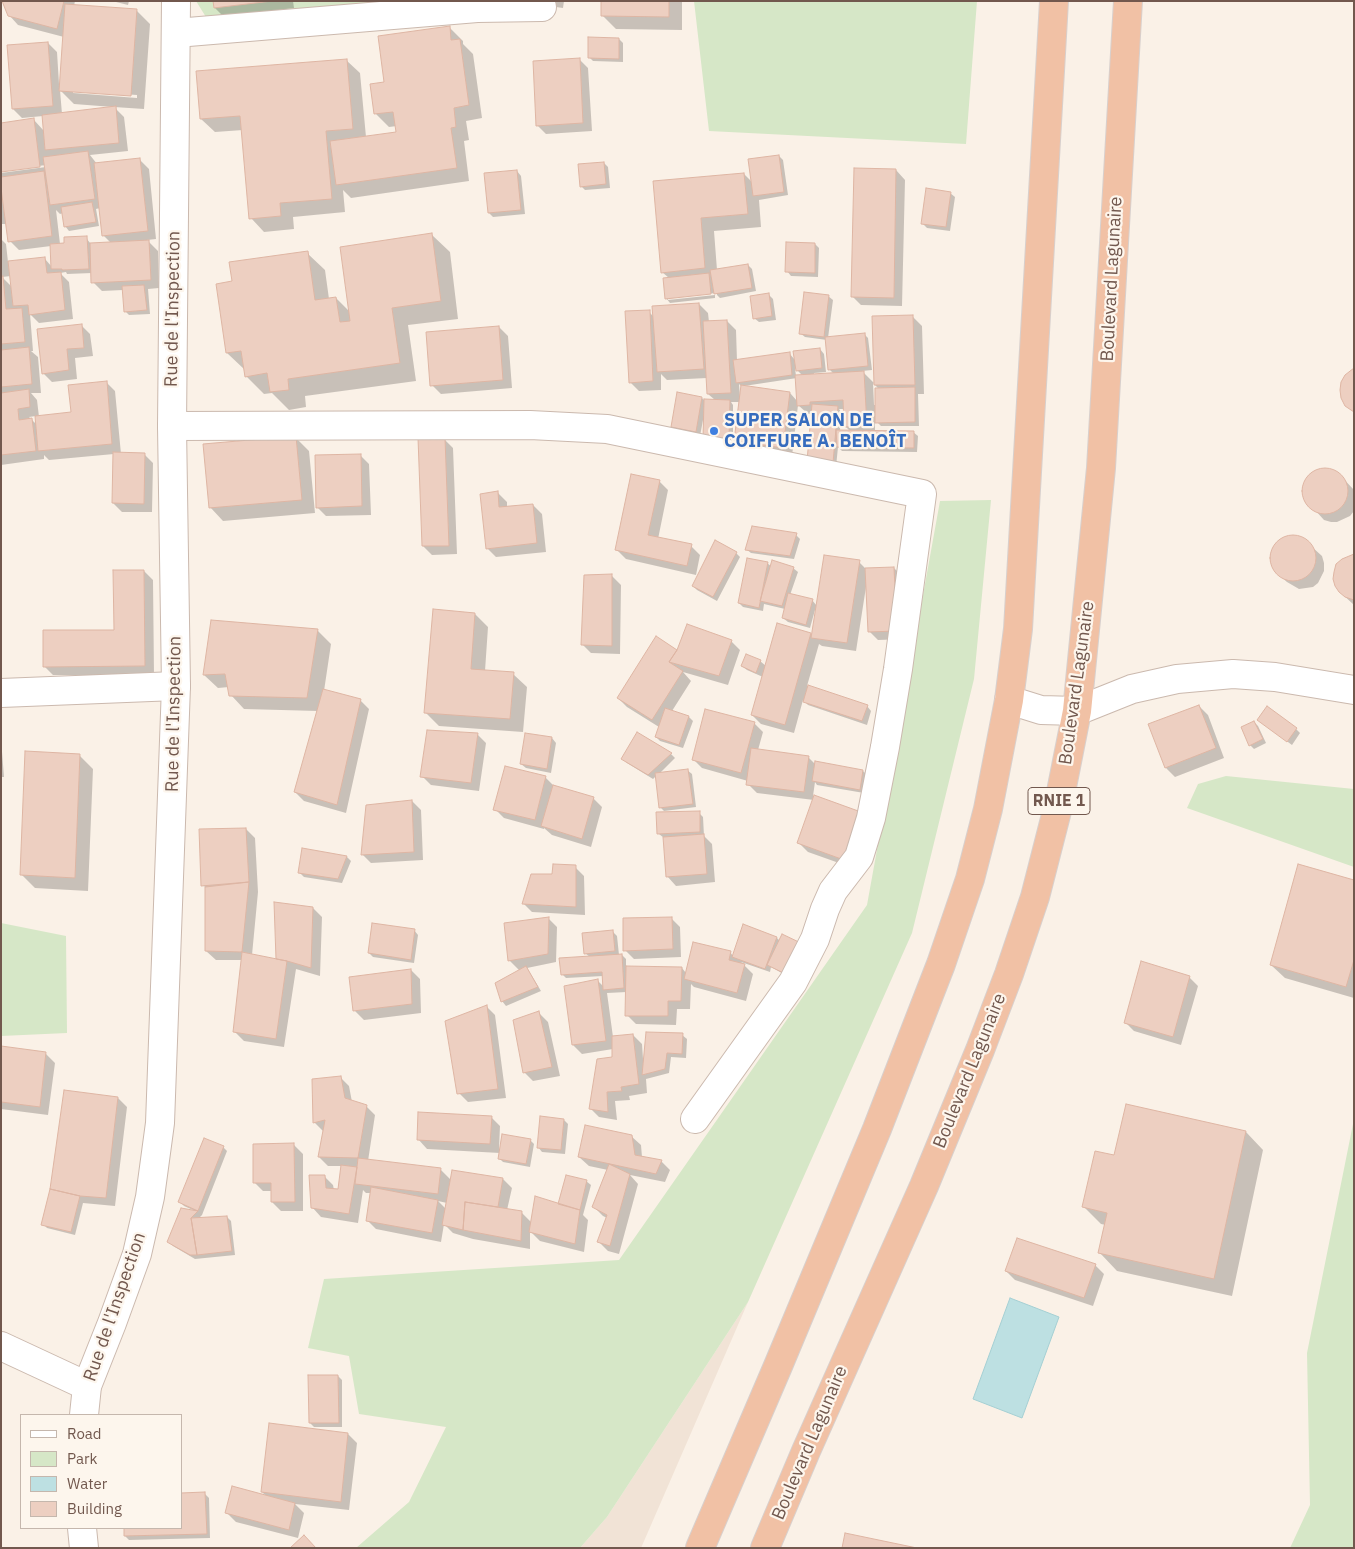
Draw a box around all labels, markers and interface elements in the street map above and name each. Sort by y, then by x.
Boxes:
street label: Boulevard Lagunaire [1097,196,1127,362]
street label: Rue de l'Inspection [161,231,185,387]
place label: SUPER SALON DE COIFFURE A. BENOÎT [724,410,907,452]
marker: SUPER SALON DE COIFFURE A. BENOÎT [708,425,720,437]
street label: Boulevard Lagunaire [1055,600,1099,766]
street label: Rue de l'Inspection [162,636,186,792]
road number: RNIE 1 [1028,788,1090,814]
street label: Boulevard Lagunaire [929,990,1011,1152]
street label: Rue de l'Inspection [79,1230,151,1384]
street label: Boulevard Lagunaire [768,1363,852,1523]
legend [20,1414,182,1529]
text: Road [67,1424,102,1443]
text: Park [67,1449,97,1468]
text: Water [67,1474,107,1493]
text: Building [67,1499,122,1518]

